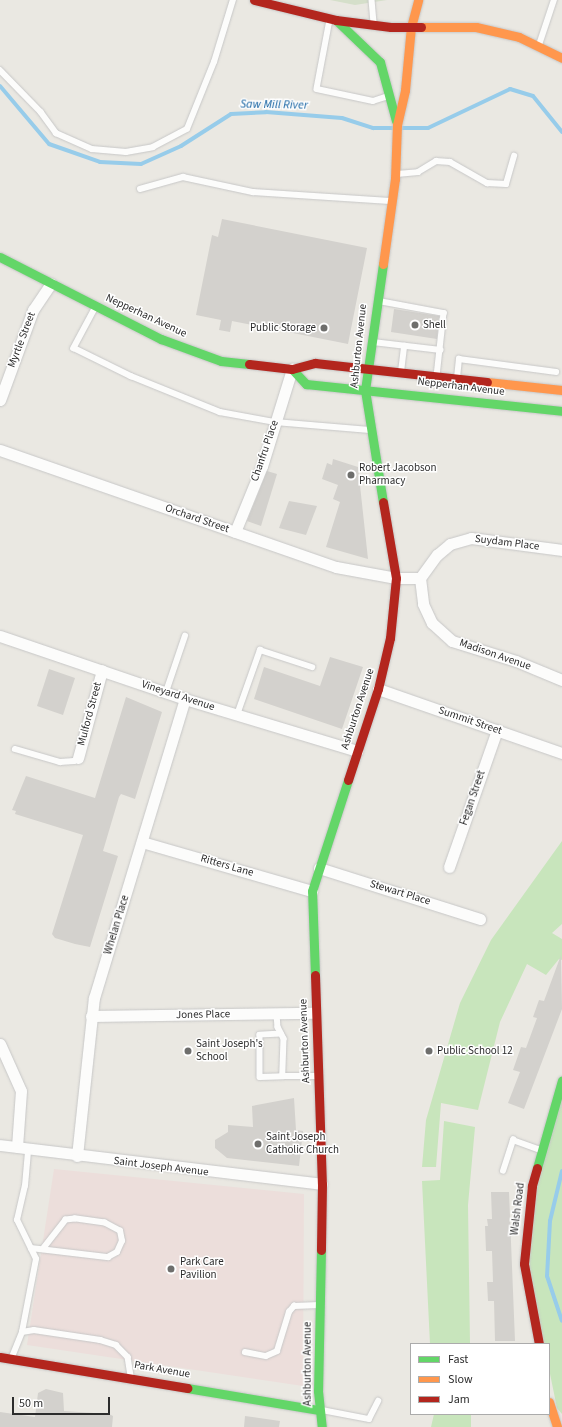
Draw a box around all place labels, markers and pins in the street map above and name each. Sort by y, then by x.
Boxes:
place label: Shell [423,318,446,332]
marker: Shell [410,320,420,330]
place label: Public Storage [250,321,316,335]
marker: Public Storage [319,323,329,333]
place label: Robert Jacobson Pharmacy [359,462,437,488]
marker: Robert Jacobson Pharmacy [346,470,356,480]
place label: Saint Joseph's School [196,1038,263,1064]
place label: Public School 12 [437,1044,513,1058]
marker: Saint Joseph's School [183,1046,193,1056]
marker: Public School 12 [424,1046,434,1056]
place label: Saint Joseph Catholic Church [266,1131,339,1157]
marker: Saint Joseph Catholic Church [253,1139,263,1149]
place label: Park Care Pavilion [180,1256,224,1282]
marker: Park Care Pavilion [165,1263,177,1275]

